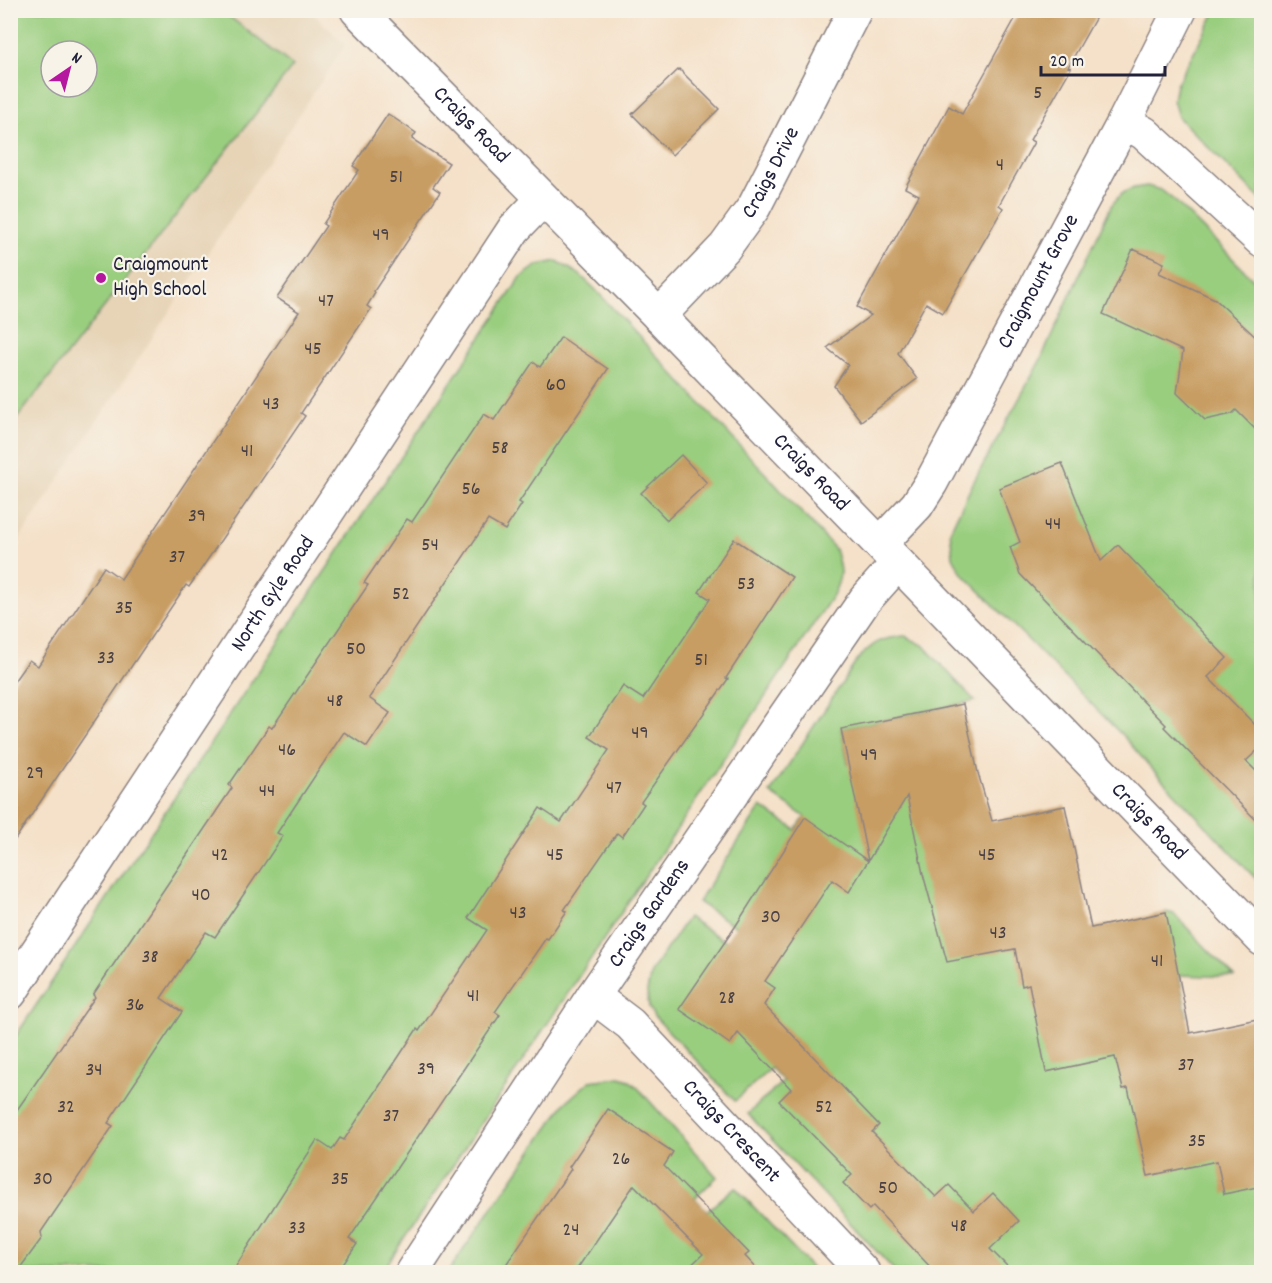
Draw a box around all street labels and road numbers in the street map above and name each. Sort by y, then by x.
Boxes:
street label: Craigs Road [425,79,516,171]
street label: Craigs Drive [735,122,808,226]
street label: Craigmount Grove [990,209,1087,355]
street label: Craigs Road [765,427,856,519]
street label: North Gyle Road [224,530,323,658]
street label: Craigs Road [1103,776,1194,868]
street label: Craigs Gardens [601,853,698,975]
street label: Craigs Crescent [675,1073,788,1190]

